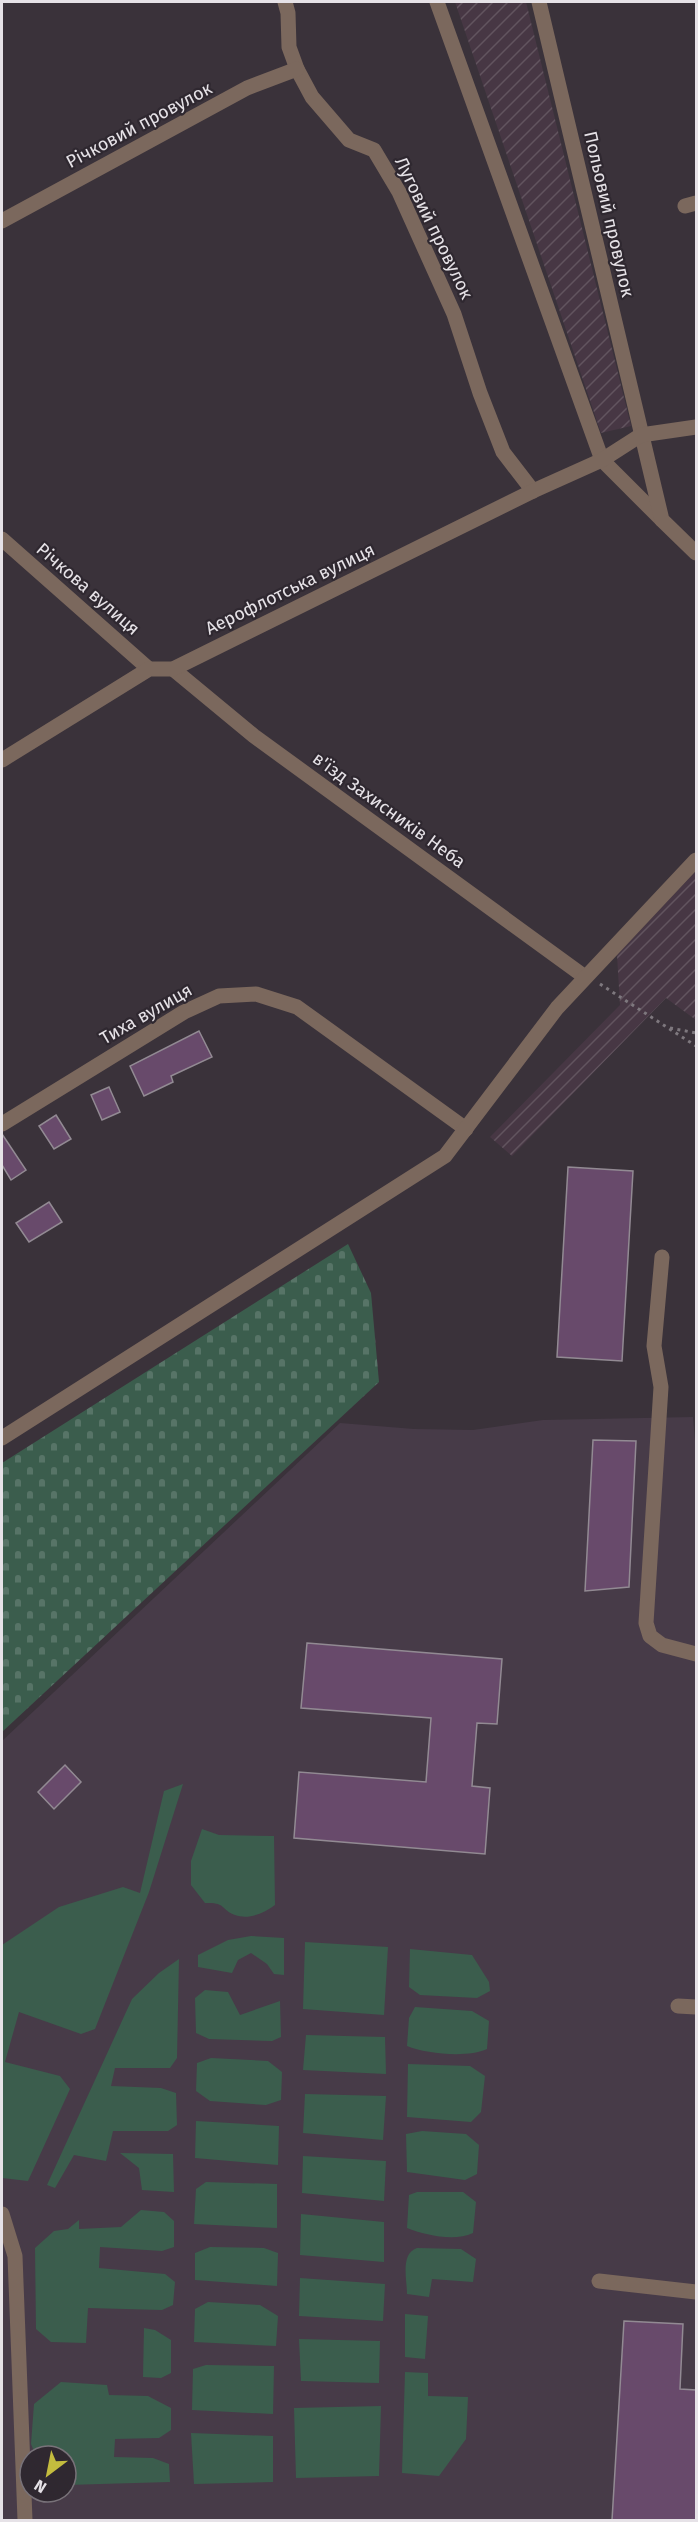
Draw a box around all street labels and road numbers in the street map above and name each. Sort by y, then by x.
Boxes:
street label: Річковий провулок [62,77,216,173]
street label: Польовий провулок [579,129,639,300]
street label: Луговий провулок [390,153,478,303]
street label: Річкова вулиця [32,538,144,640]
street label: Аерофлотська вулиця [202,538,378,640]
street label: в'їзд Захисників Неба [308,747,470,873]
street label: Тиха вулиця [96,979,196,1049]

